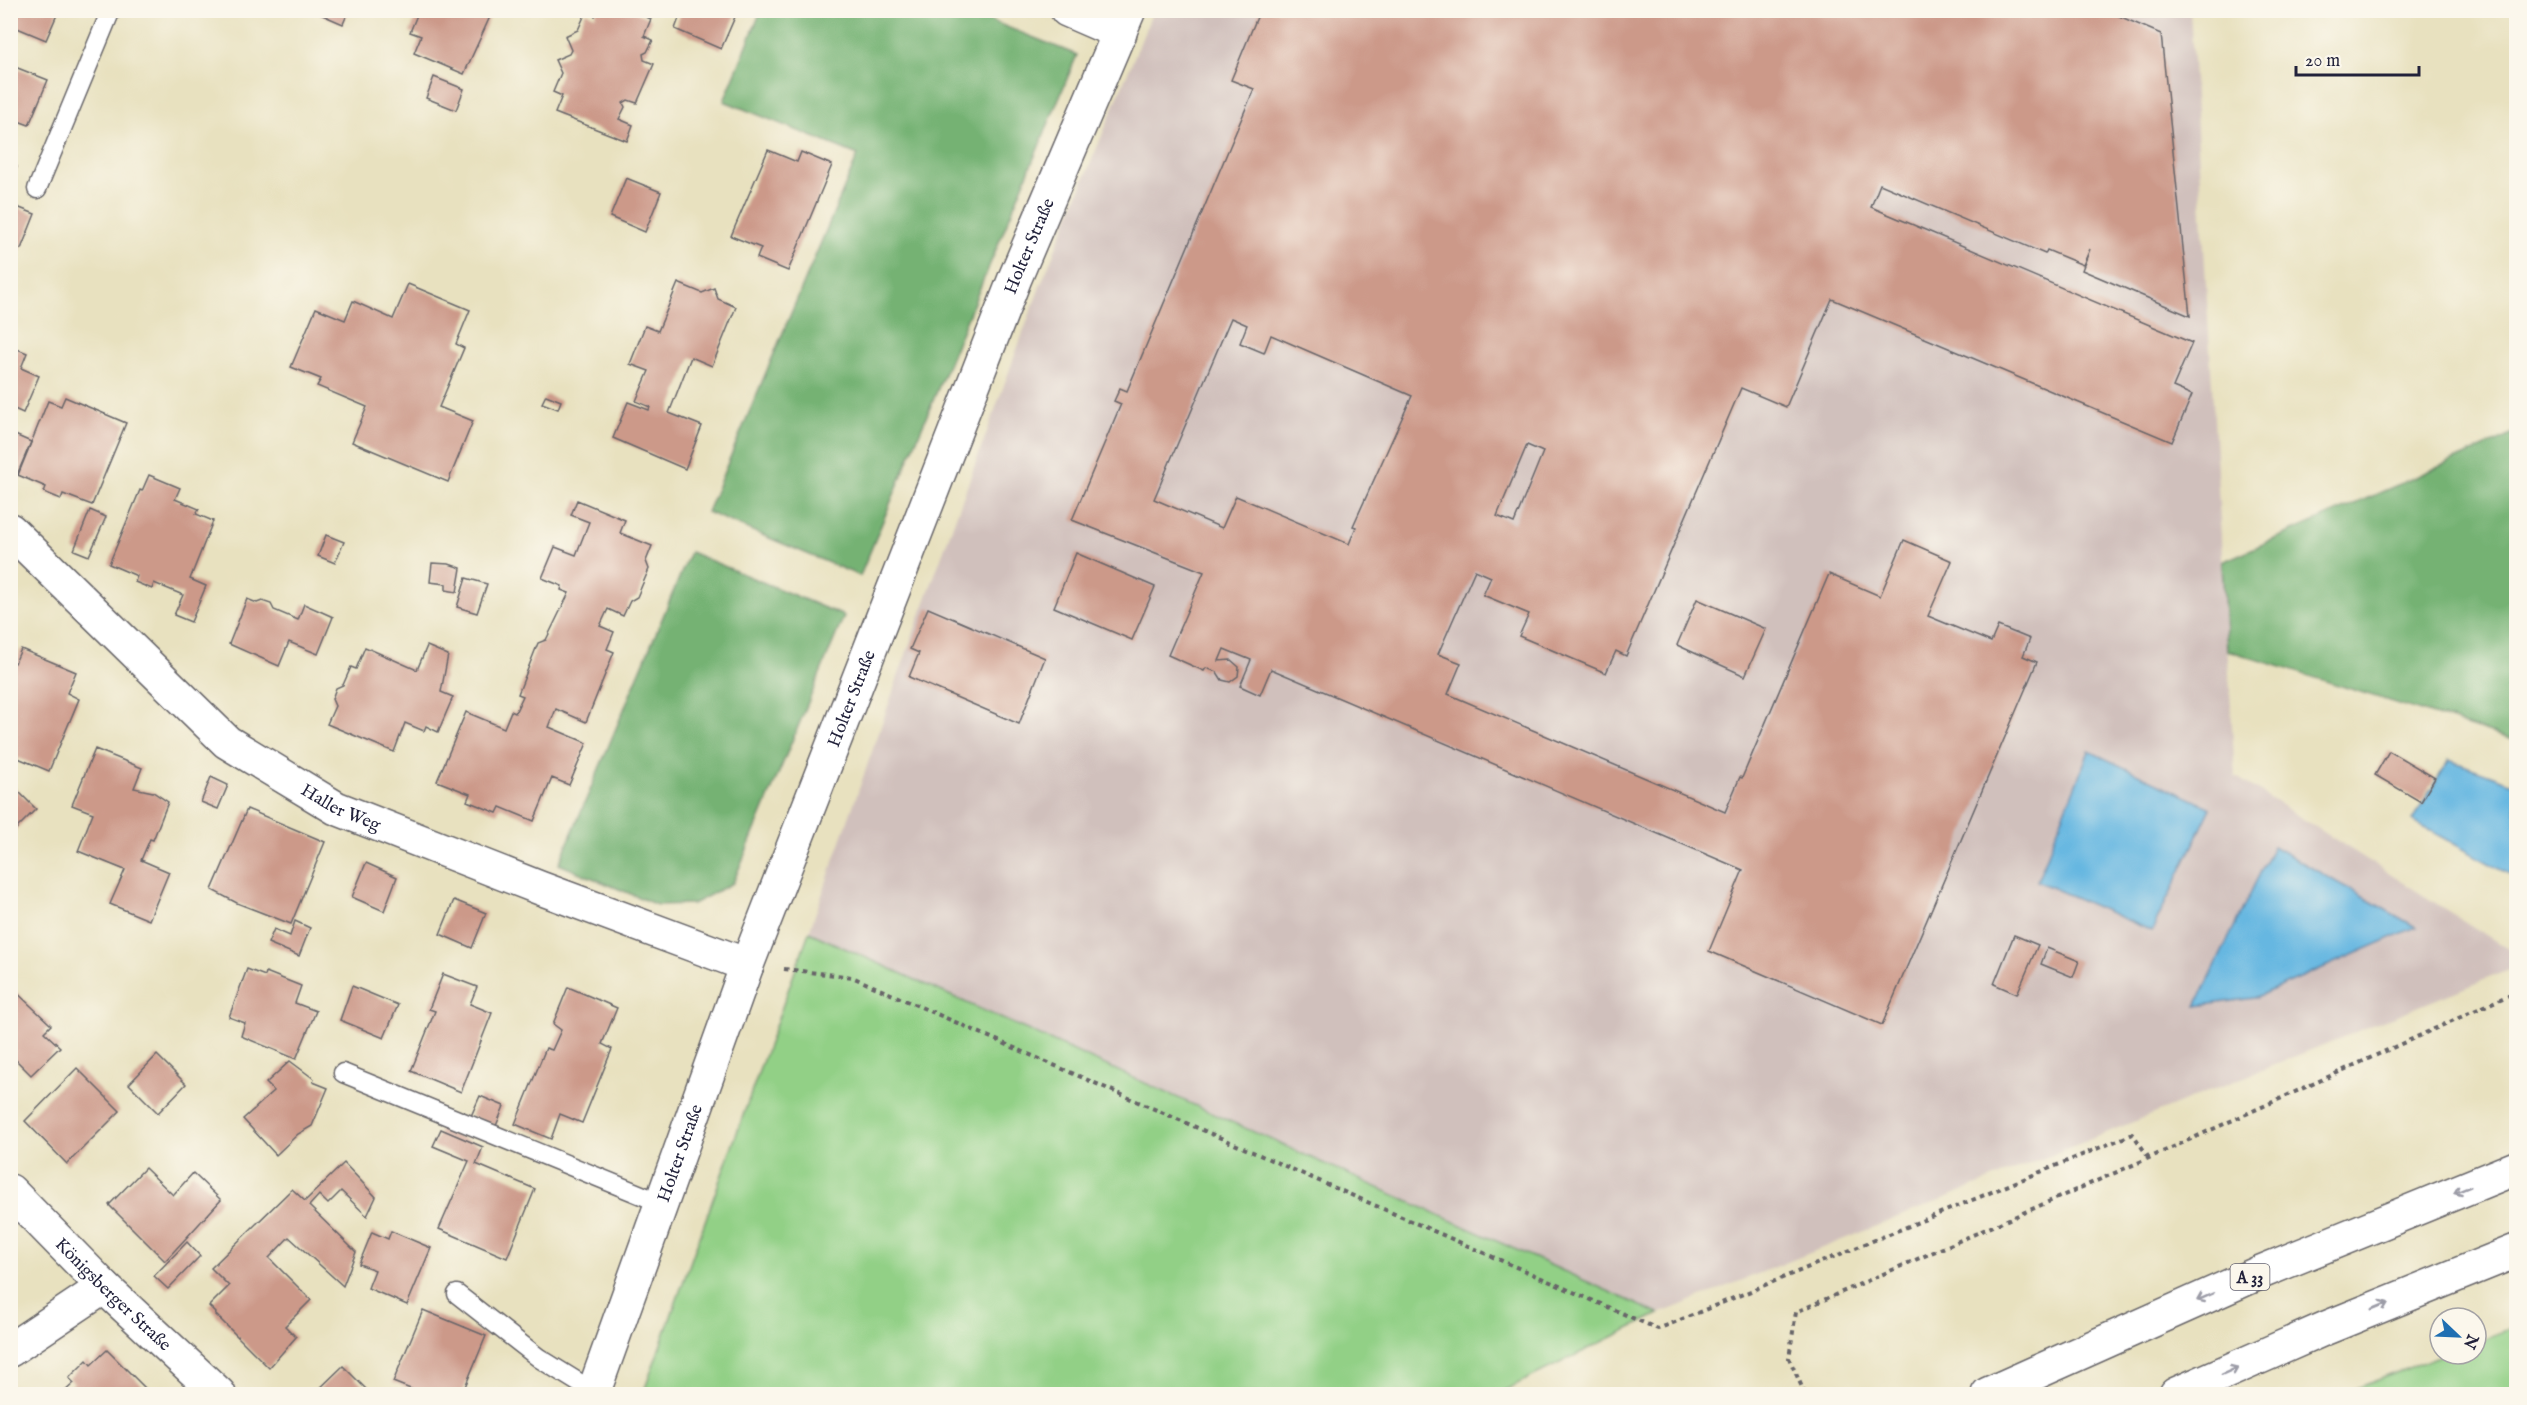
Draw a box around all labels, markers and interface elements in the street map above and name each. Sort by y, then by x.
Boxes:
scale bar [2296,39,2419,77]
text: 20 m [2305,50,2340,73]
street label: Holter Straße [1000,195,1061,298]
street label: Holter Straße [823,647,882,751]
street label: Haller Weg [296,779,384,837]
street label: Holter Straße [653,1102,709,1206]
one-way arrow [2454,1185,2472,1196]
street label: Königsberger Straße [49,1233,176,1357]
road number: A 33 [2230,1264,2270,1290]
one-way arrow [2196,1292,2214,1303]
one-way arrow [2370,1300,2389,1311]
north arrow [2428,1306,2488,1366]
text: N [2458,1330,2482,1352]
one-way arrow [2220,1364,2238,1376]

